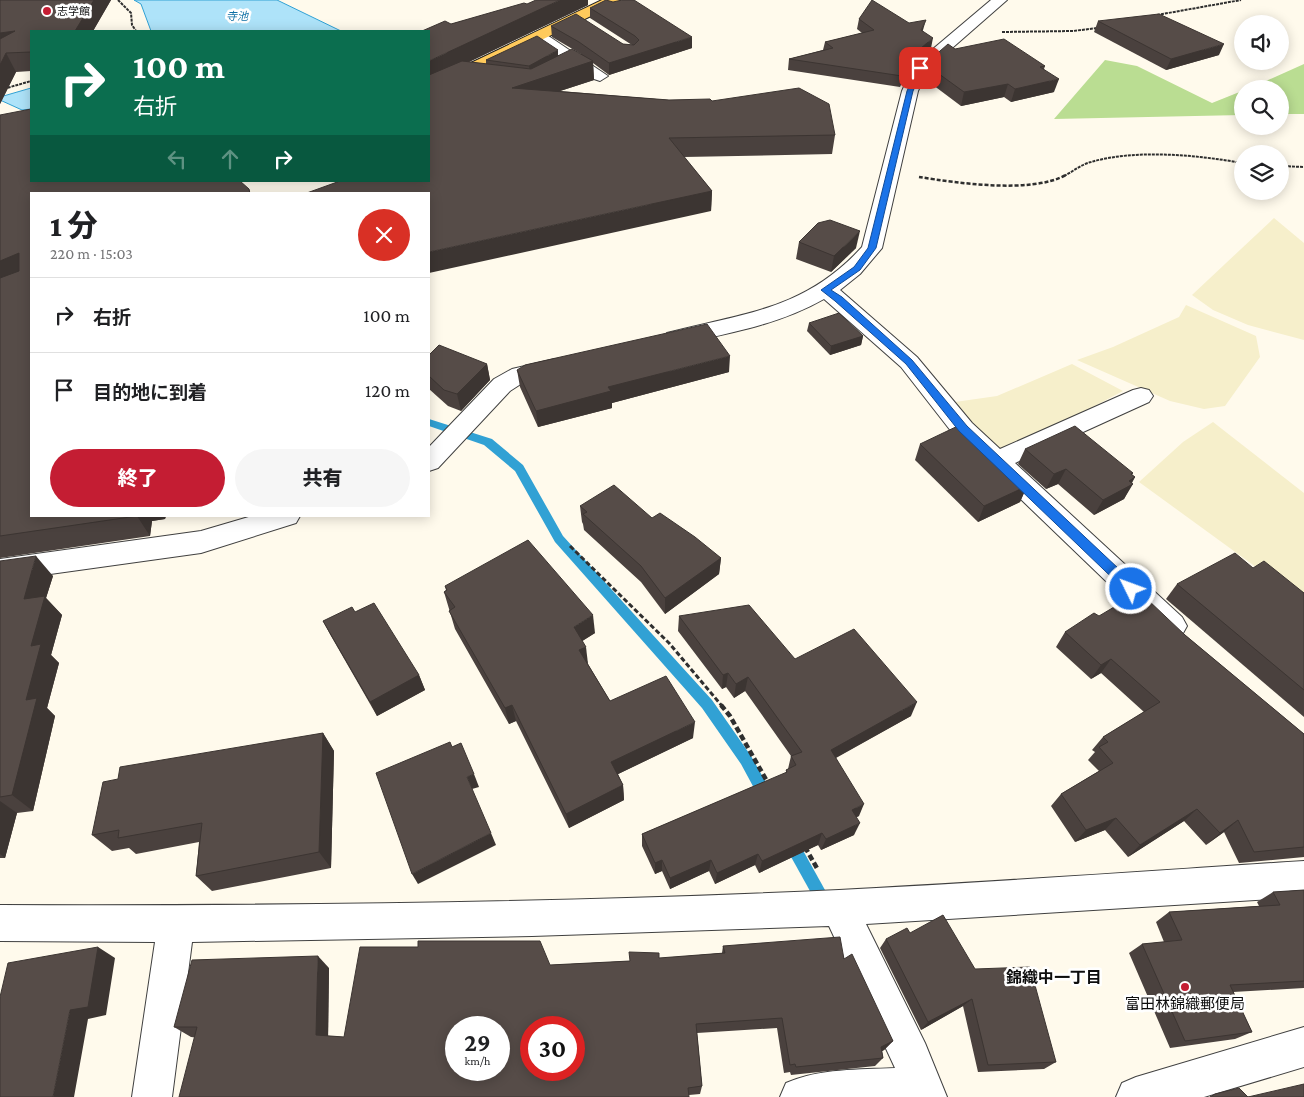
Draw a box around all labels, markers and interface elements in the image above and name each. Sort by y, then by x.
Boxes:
marker: 志学館 [41,5,53,17]
place label: 志学館 [57,5,90,17]
water label: 寺池 [226,10,249,22]
map controls [1234,15,1289,200]
button: sound [1234,15,1289,70]
text: 100 m [133,47,225,86]
pin [899,47,941,89]
icon: right [50,50,115,115]
icon: arrive [906,54,934,82]
button: search [1234,80,1289,135]
text: 右折 [133,94,177,119]
icon: left [163,145,191,173]
icon: ahead [216,145,244,173]
icon: right [269,145,297,173]
button: layers [1234,145,1289,200]
text: 1 分 [50,209,98,242]
button: close [358,209,410,261]
text: 220 m · 15:03 [50,245,133,262]
icon: right [50,301,78,329]
text: 100 m [363,305,410,326]
text: 右折 [93,307,131,328]
icon: arrive [50,376,78,404]
text: 120 m [365,380,410,401]
text: 目的地に到着 [93,382,207,403]
button: 終了 [50,449,225,507]
button: 共有 [235,449,410,507]
position arrow [1104,562,1156,614]
district label: 錦織中一丁目 [1006,969,1102,986]
marker: 富田林錦織郵便局 [1179,981,1191,993]
place label: 富田林錦織郵便局 [1125,995,1245,1012]
speed limit sign: 30 [520,1016,585,1081]
text: 29 [464,1029,491,1056]
text: km/h [465,1054,490,1068]

